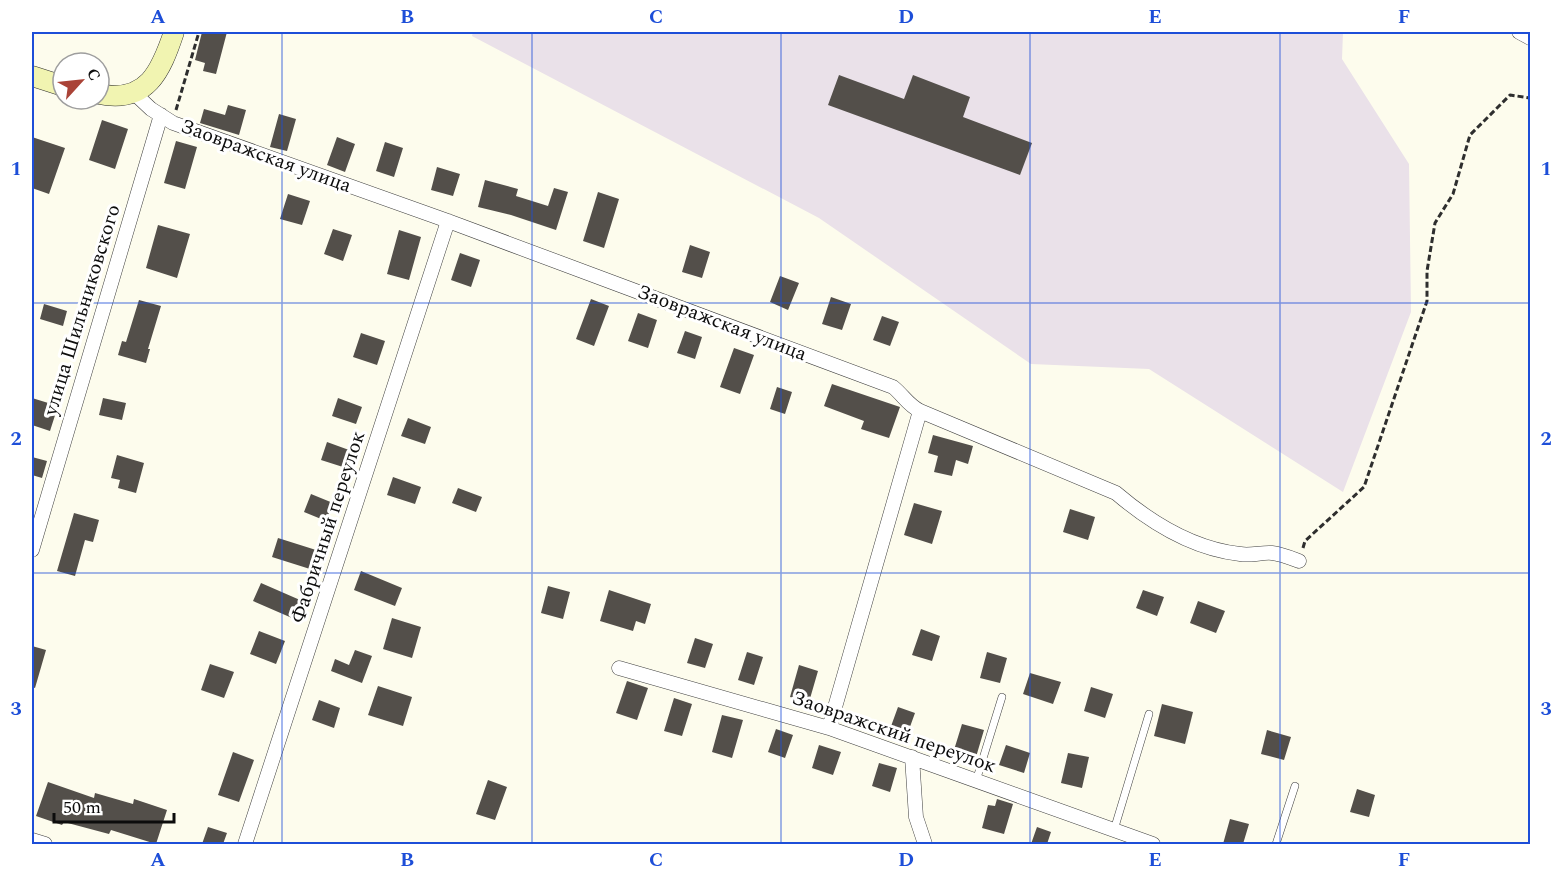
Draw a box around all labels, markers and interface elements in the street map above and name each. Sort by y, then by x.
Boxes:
text: A [150,2,166,32]
text: B [400,2,414,32]
text: C [649,2,663,32]
text: D [898,2,914,32]
text: E [1148,2,1162,32]
text: F [1398,2,1410,32]
north arrow [51,51,111,111]
text: С [80,64,107,85]
street label: Заовражская улица [176,111,356,201]
text: 1 [10,154,22,184]
text: 1 [1540,154,1552,184]
street label: улица Шильниковского [35,201,128,420]
street label: Заовражская улица [633,277,811,369]
text: 2 [10,424,22,454]
text: 2 [1540,424,1552,454]
street label: Фабричный переулок [283,427,373,627]
street label: Заовражский переулок [788,683,1000,781]
text: 3 [10,694,22,724]
text: 3 [1540,694,1552,724]
scale bar [54,786,174,824]
text: 50 m [63,794,101,821]
text: A [150,845,166,875]
text: B [400,845,414,875]
text: C [649,845,663,875]
text: D [898,845,914,875]
text: E [1148,845,1162,875]
text: F [1398,845,1410,875]

